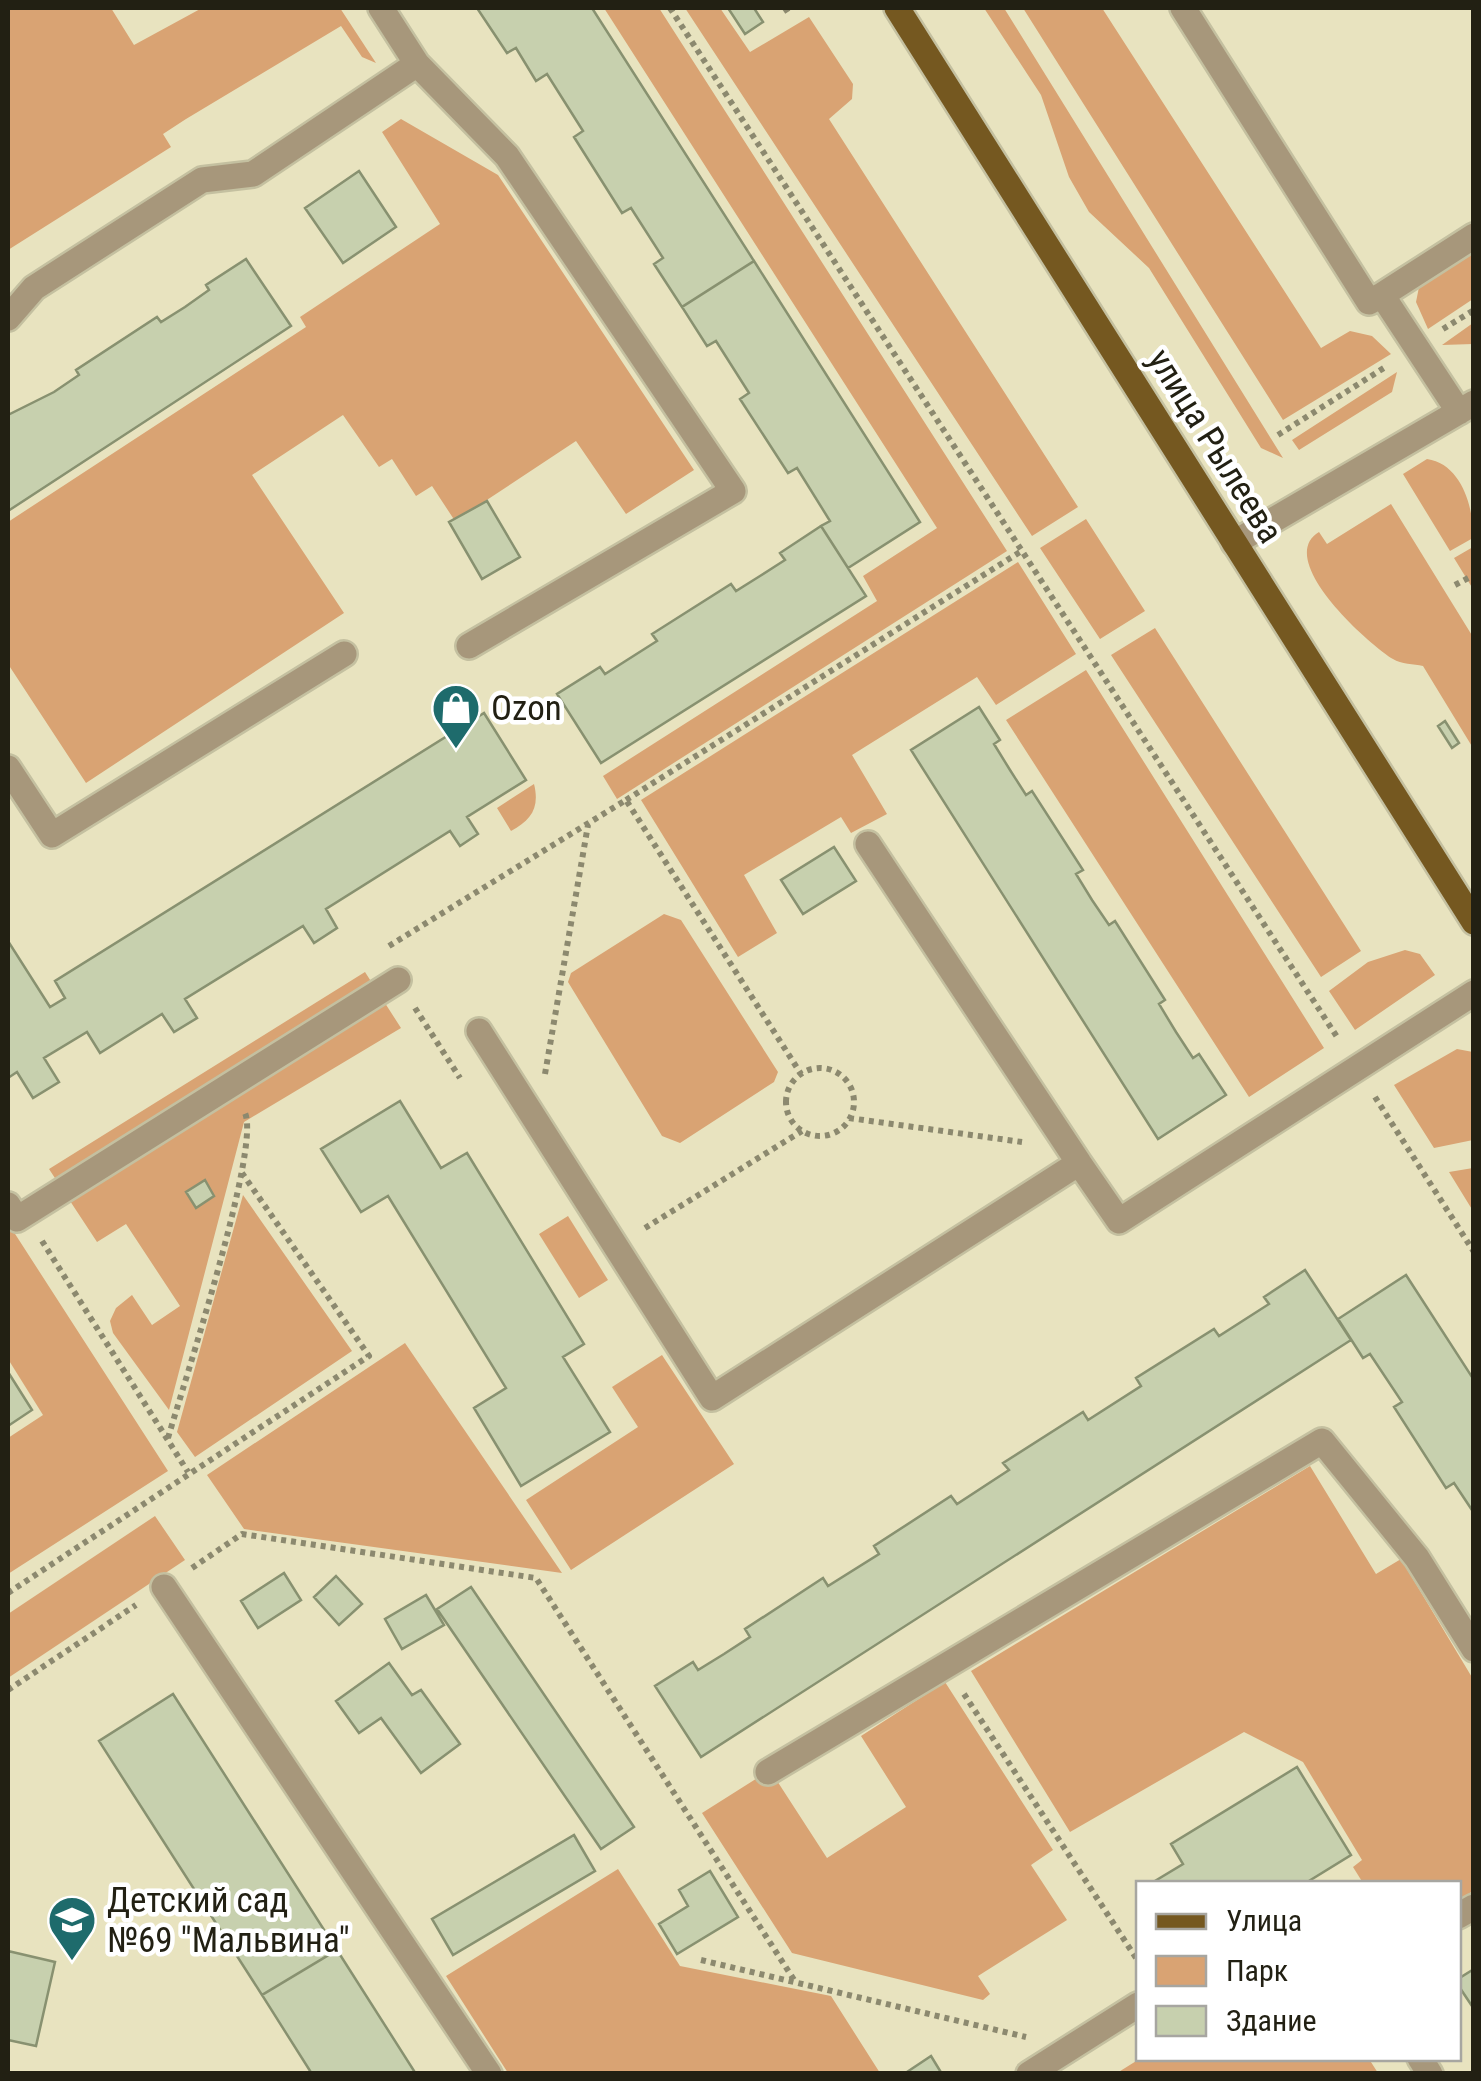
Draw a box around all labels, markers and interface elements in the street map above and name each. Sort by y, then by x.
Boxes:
street label: улица Рылеева [1139,341,1291,551]
shop icon: Ozon [430,682,482,750]
place label: Ozon [491,688,562,729]
place label: Детский сад №69 "Мальвина" [107,1880,350,1961]
legend [1136,1881,1461,2061]
school or university icon: Детский сад №69 "Мальвина" [46,1894,98,1962]
text: Улица [1226,1903,1302,1938]
text: Парк [1226,1953,1288,1988]
text: Здание [1226,2003,1317,2038]

